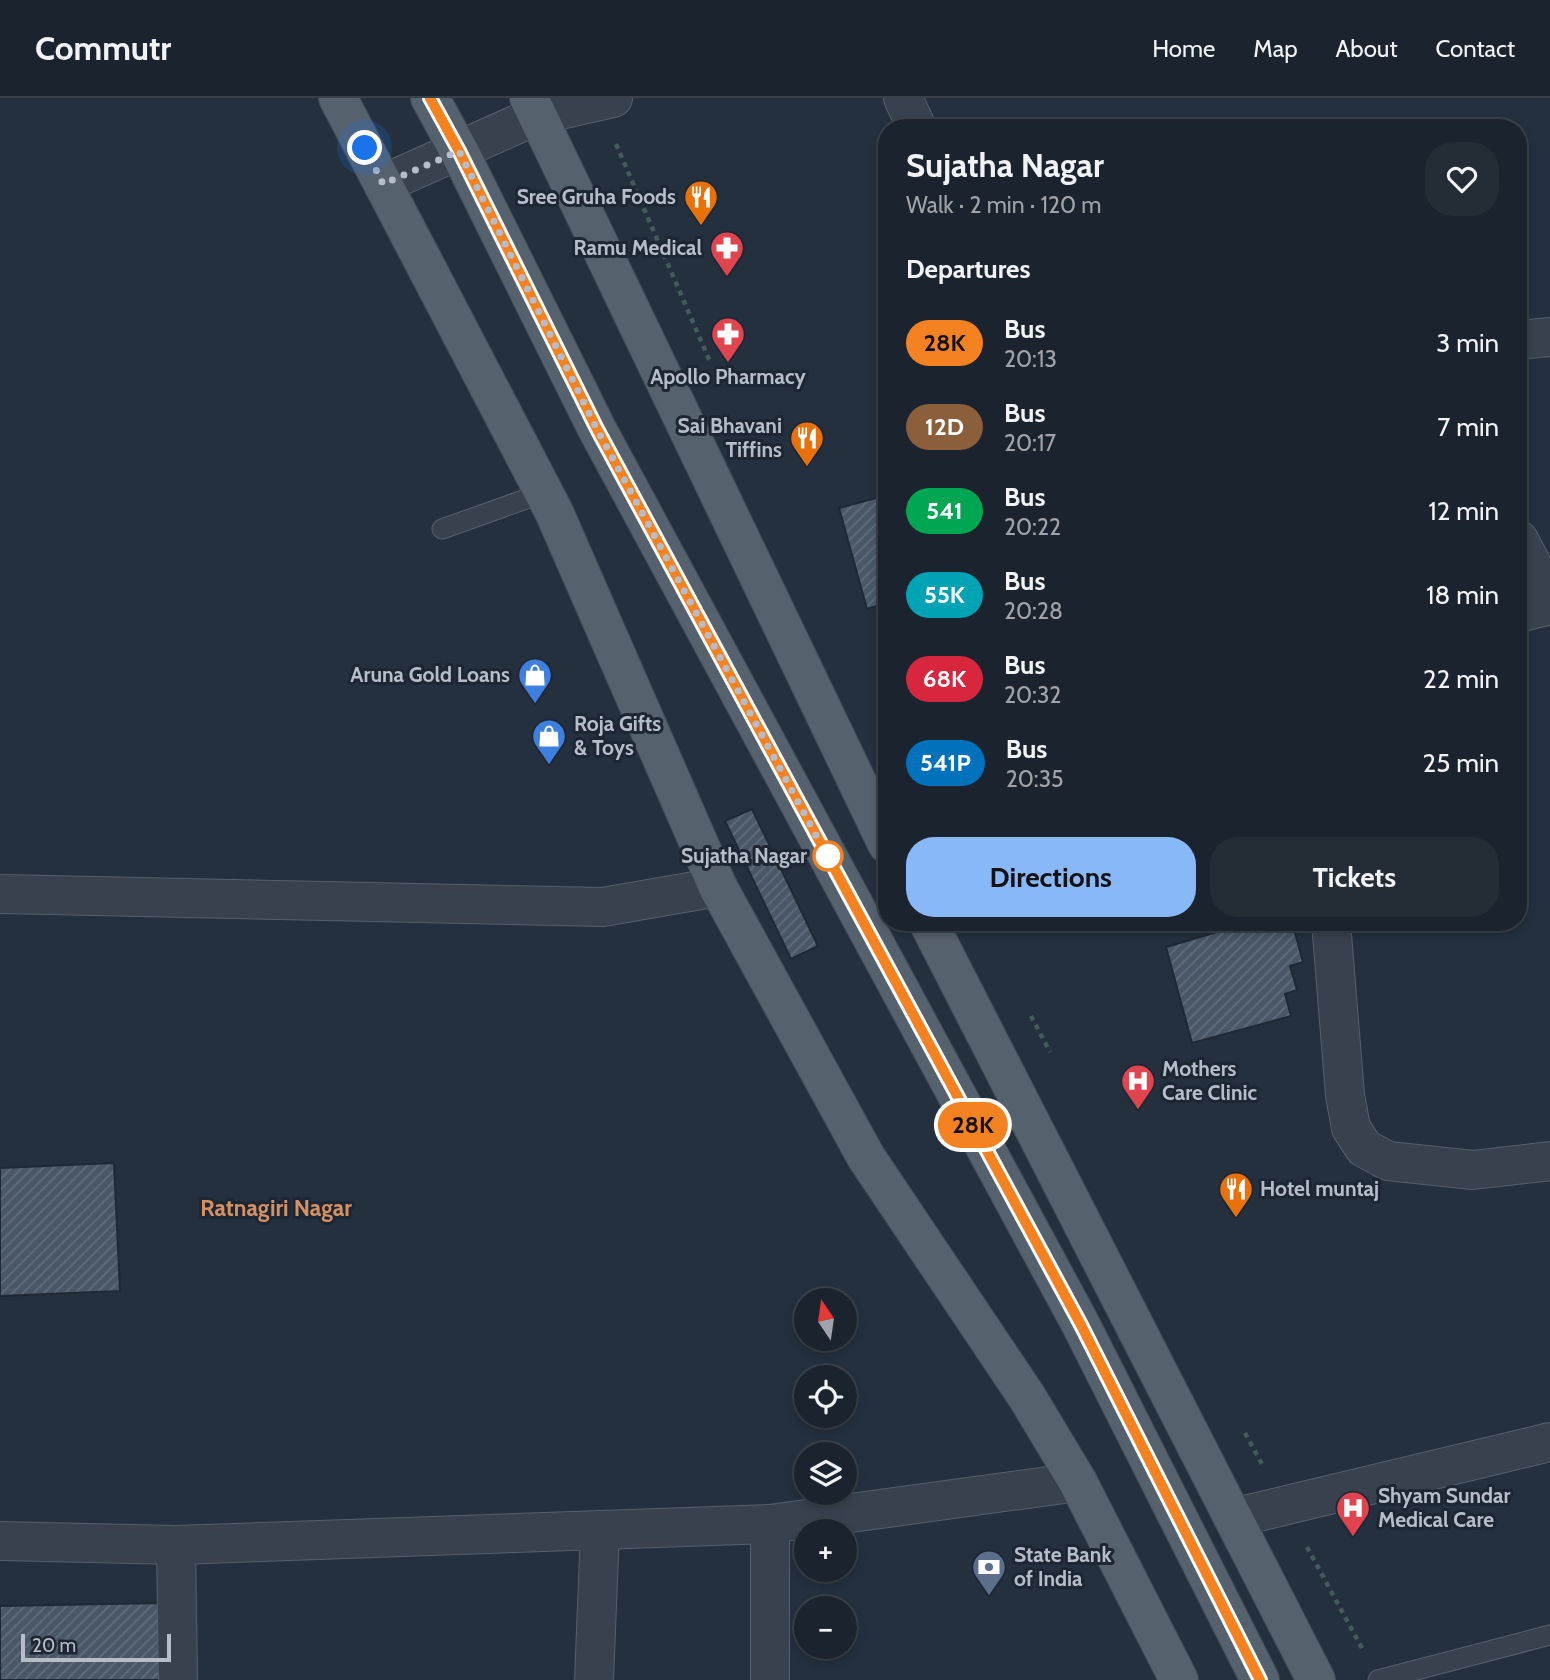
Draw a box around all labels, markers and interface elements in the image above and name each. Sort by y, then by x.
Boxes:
text: Commutr [35,28,171,68]
text: Home [1152,34,1215,63]
text: Map [1253,34,1298,63]
text: About [1336,34,1398,63]
text: Contact [1436,34,1515,63]
your location [347,130,382,165]
button: heart [1425,142,1499,216]
text: Sujatha Nagar [906,145,1104,185]
restaurant icon: Sree Gruha Foods [682,178,720,227]
place label: Sree Gruha Foods [517,184,676,209]
text: Walk · 2 min · 120 m [906,191,1101,219]
pharmacy icon: Ramu Medical [708,229,746,278]
place label: Ramu Medical [573,235,702,260]
text: Departures [906,253,1030,285]
text: Bus [1004,313,1045,345]
pharmacy icon: Apollo Pharmacy [709,315,747,364]
text: 3 min [1436,327,1499,359]
text: 28K [923,328,966,357]
text: 20:13 [1004,345,1057,373]
place label: Apollo Pharmacy [650,364,807,389]
text: Bus [1004,397,1045,429]
text: 7 min [1437,411,1499,443]
text: 12D [925,412,964,441]
place label: Sai Bhavani Tiffins [678,413,782,462]
restaurant icon: Sai Bhavani Tiffins [788,419,826,468]
text: 20:17 [1004,429,1056,457]
text: Bus [1004,481,1045,513]
text: 12 min [1428,495,1499,527]
text: 541 [926,496,963,525]
text: 20:22 [1004,513,1061,541]
text: Bus [1004,565,1045,597]
text: 18 min [1426,579,1499,611]
text: 55K [924,580,965,609]
text: 20:28 [1004,597,1063,625]
text: Bus [1004,649,1045,681]
shop icon: Aruna Gold Loans [516,656,554,705]
place label: Aruna Gold Loans [350,662,510,687]
text: 22 min [1423,663,1499,695]
text: 68K [923,664,966,693]
text: 20:32 [1004,681,1061,709]
place label: Roja Gifts & Toys [574,711,661,760]
shop icon: Roja Gifts & Toys [530,717,568,766]
text: Bus [1006,733,1047,765]
text: 25 min [1423,747,1499,779]
text: 541P [920,748,971,777]
text: 20:35 [1006,765,1064,793]
button: Directions [906,837,1196,917]
button: Tickets [1210,837,1499,917]
marker: Sujatha Nagar [813,841,843,871]
place label: Sujatha Nagar [681,843,807,868]
place label: Mothers Care Clinic [1162,1056,1258,1105]
hospital icon: Mothers Care Clinic [1119,1062,1157,1111]
line badge: 28K [933,1102,1013,1148]
text: 28K [952,1110,994,1139]
restaurant icon: Hotel muntaj [1217,1170,1255,1219]
place label: Hotel muntaj [1260,1176,1379,1201]
district label: Ratnagiri Nagar [200,1194,352,1222]
north arrow [794,1288,858,1351]
map controls [794,1288,857,1659]
button: locate [794,1365,857,1428]
button: layers [794,1442,857,1505]
place label: Shyam Sundar Medical Care [1378,1483,1511,1532]
hospital icon: Shyam Sundar Medical Care [1334,1489,1372,1538]
button: + [794,1519,857,1582]
place label: State Bank of India [1014,1542,1112,1591]
bank icon: State Bank of India [970,1548,1008,1597]
button: − [794,1596,857,1659]
scale bar [21,1631,172,1663]
text: 20 m [32,1634,76,1657]

